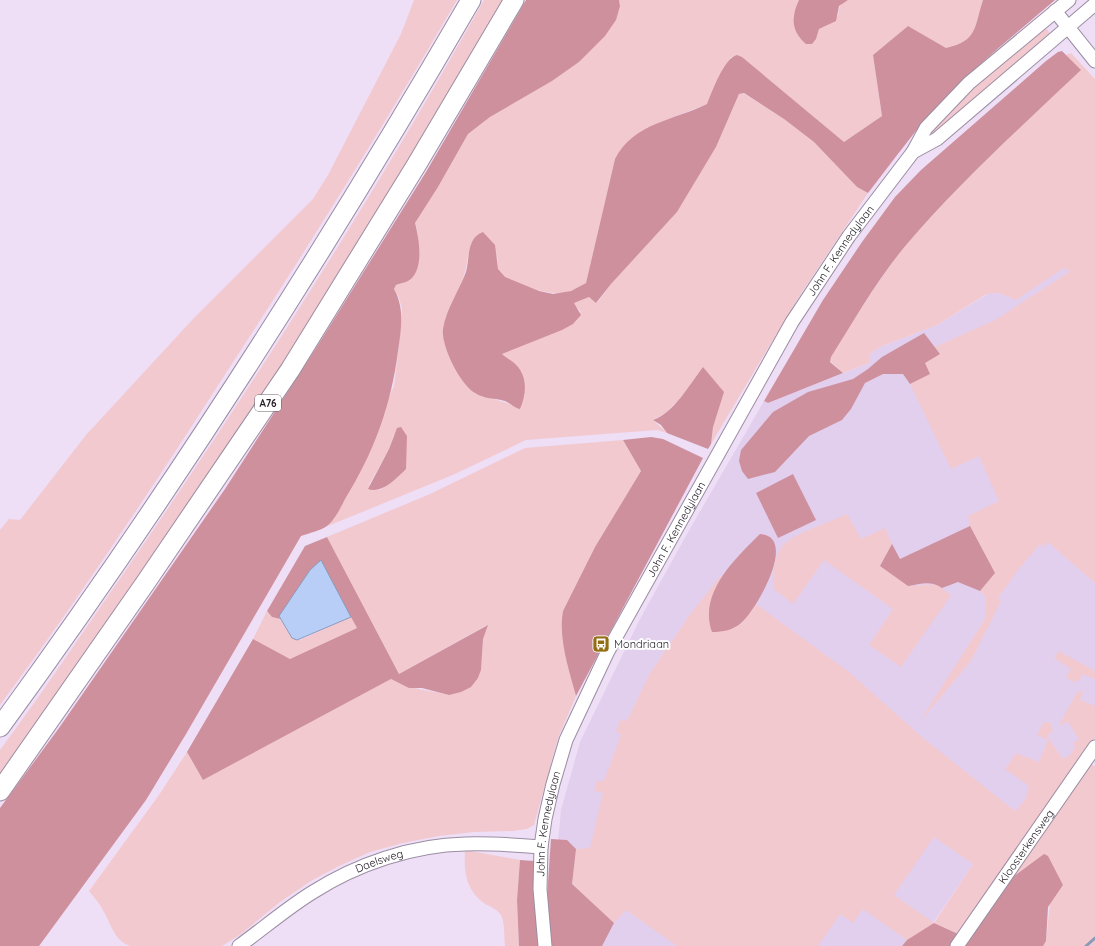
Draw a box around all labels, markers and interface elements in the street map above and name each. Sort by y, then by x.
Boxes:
street label: John F. Kennedylaan [804,202,877,299]
road number: A76 [255,395,281,411]
street label: John F. Kennedylaan [644,479,708,580]
bus stop icon: Mondriaan [591,634,611,654]
place label: Mondriaan [614,637,669,651]
street label: John F. Kennedylaan [533,769,563,877]
street label: Kloosterkensweg [995,807,1057,886]
street label: Daelsweg [353,846,405,876]

